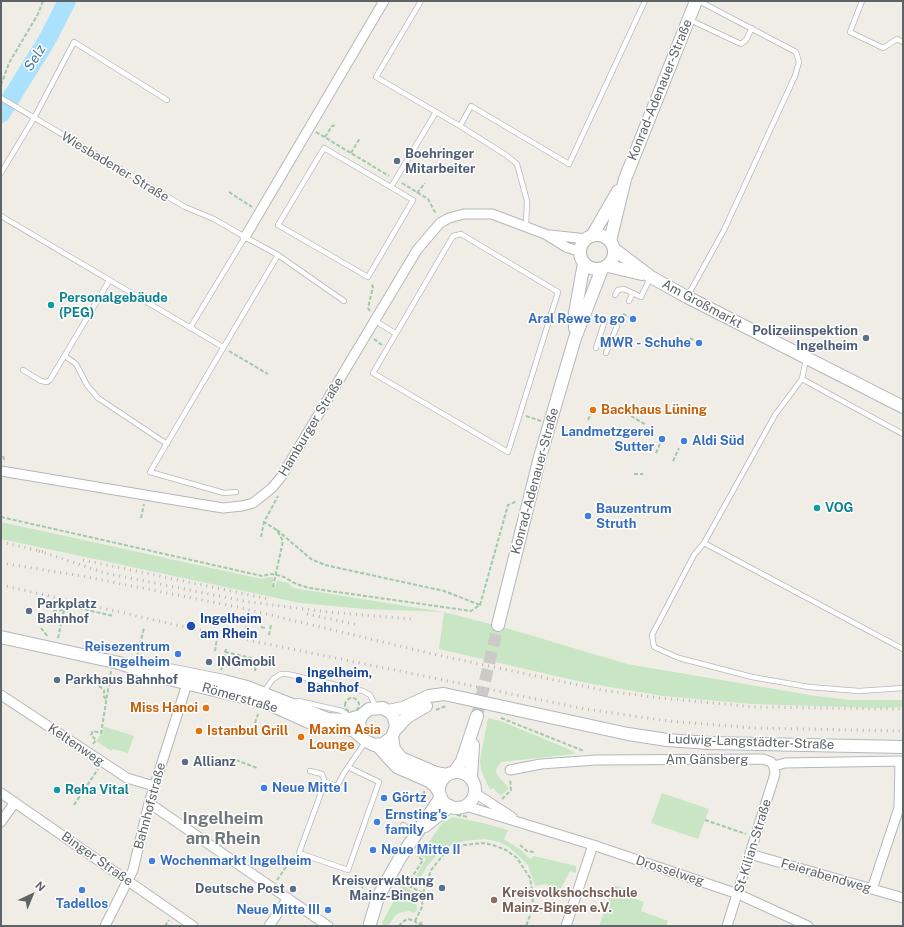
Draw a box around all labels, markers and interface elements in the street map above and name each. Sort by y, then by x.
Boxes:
street label: Konrad-Adenauer-Straße [624,17,696,163]
water label: Selz [21,42,49,74]
street label: Wiesbadener Straße [58,129,172,205]
place label: Boehringer Mitarbeiter [405,146,475,177]
marker: Boehringer Mitarbeiter [392,156,402,166]
street label: Am Großmarkt [659,276,745,332]
place label: Personalgebäude (PEG) [59,290,168,321]
marker: Personalgebäude (PEG) [46,300,56,310]
place label: Aral Rewe to go [528,311,625,327]
marker: Aral Rewe to go [628,314,638,324]
place label: Polizeiinspektion Ingelheim [752,323,858,354]
marker: Polizeiinspektion Ingelheim [861,333,871,343]
place label: MWR - Schuhe [600,335,691,351]
marker: MWR - Schuhe [694,338,704,348]
street label: Hamburger Straße [275,375,347,479]
place label: Backhaus Lüning [601,402,707,418]
marker: Backhaus Lüning [588,405,598,415]
street label: Konrad-Adenauer-Straße [508,406,562,556]
place label: Landmetzgerei Sutter [561,424,654,455]
place label: Aldi Süd [692,433,744,449]
marker: Landmetzgerei Sutter [657,434,667,444]
marker: Aldi Süd [679,436,689,446]
place label: VOG [825,500,853,516]
place label: Bauzentrum Struth [596,501,672,532]
marker: VOG [812,503,822,513]
marker: Bauzentrum Struth [583,511,593,521]
place label: Parkplatz Bahnhof [37,596,97,627]
marker: Parkplatz Bahnhof [24,606,34,616]
place label: Ingelheim am Rhein [200,611,262,642]
marker: Ingelheim am Rhein [185,620,197,632]
place label: Reisezentrum Ingelheim [85,639,170,670]
marker: Reisezentrum Ingelheim [173,649,183,659]
place label: INGmobil [217,654,276,670]
marker: INGmobil [204,657,214,667]
place label: Ingelheim, Bahnhof [307,665,372,696]
place label: Parkhaus Bahnhof [65,672,178,688]
marker: Parkhaus Bahnhof [52,675,62,685]
marker: Ingelheim, Bahnhof [294,675,304,685]
street label: Römerstraße [200,680,280,716]
place label: Miss Hanoi [130,700,198,716]
marker: Miss Hanoi [201,703,211,713]
street label: Keltenweg [45,721,107,769]
place label: Maxim Asia Lounge [309,722,381,753]
place label: Istanbul Grill [207,723,288,739]
marker: Istanbul Grill [194,726,204,736]
street label: Ludwig-Langstädter-Straße [667,731,835,753]
marker: Maxim Asia Lounge [296,732,306,742]
street label: Am Gänsberg [666,752,748,768]
place label: Allianz [193,754,236,770]
marker: Allianz [180,757,190,767]
street label: Bahnhofstraße [131,761,169,851]
place label: Neue Mitte I [272,780,348,796]
place label: Reha Vital [65,782,129,798]
marker: Neue Mitte I [259,783,269,793]
marker: Reha Vital [52,785,62,795]
place label: Görtz [392,790,426,806]
marker: Görtz [379,793,389,803]
street label: St-Kilian-Straße [731,797,775,895]
place label: Ernsting's family [385,807,447,838]
district label: Ingelheim am Rhein [183,809,263,849]
marker: Ernsting's family [372,817,382,827]
street label: Binger Straße [58,829,136,889]
place label: Neue Mitte II [381,842,461,858]
marker: Neue Mitte II [368,845,378,855]
place label: Wochenmarkt Ingelheim [160,853,311,869]
street label: Drosselweg [634,853,706,889]
marker: Wochenmarkt Ingelheim [147,856,157,866]
street label: Feierabendweg [779,856,873,896]
place label: Kreisverwaltung Mainz-Bingen [332,873,434,904]
north arrow [12,875,52,915]
text: N [33,879,48,894]
place label: Deutsche Post [195,881,285,897]
marker: Kreisverwaltung Mainz-Bingen [437,883,447,893]
marker: Deutsche Post [288,884,298,894]
marker: Tadellos [77,885,87,895]
place label: Kreisvolkshochschule Mainz-Bingen e.V. [502,885,638,916]
marker: Kreisvolkshochschule Mainz-Bingen e.V. [489,895,499,905]
place label: Tadellos [56,896,108,912]
place label: Neue Mitte III [236,902,320,918]
marker: Neue Mitte III [323,905,333,915]

